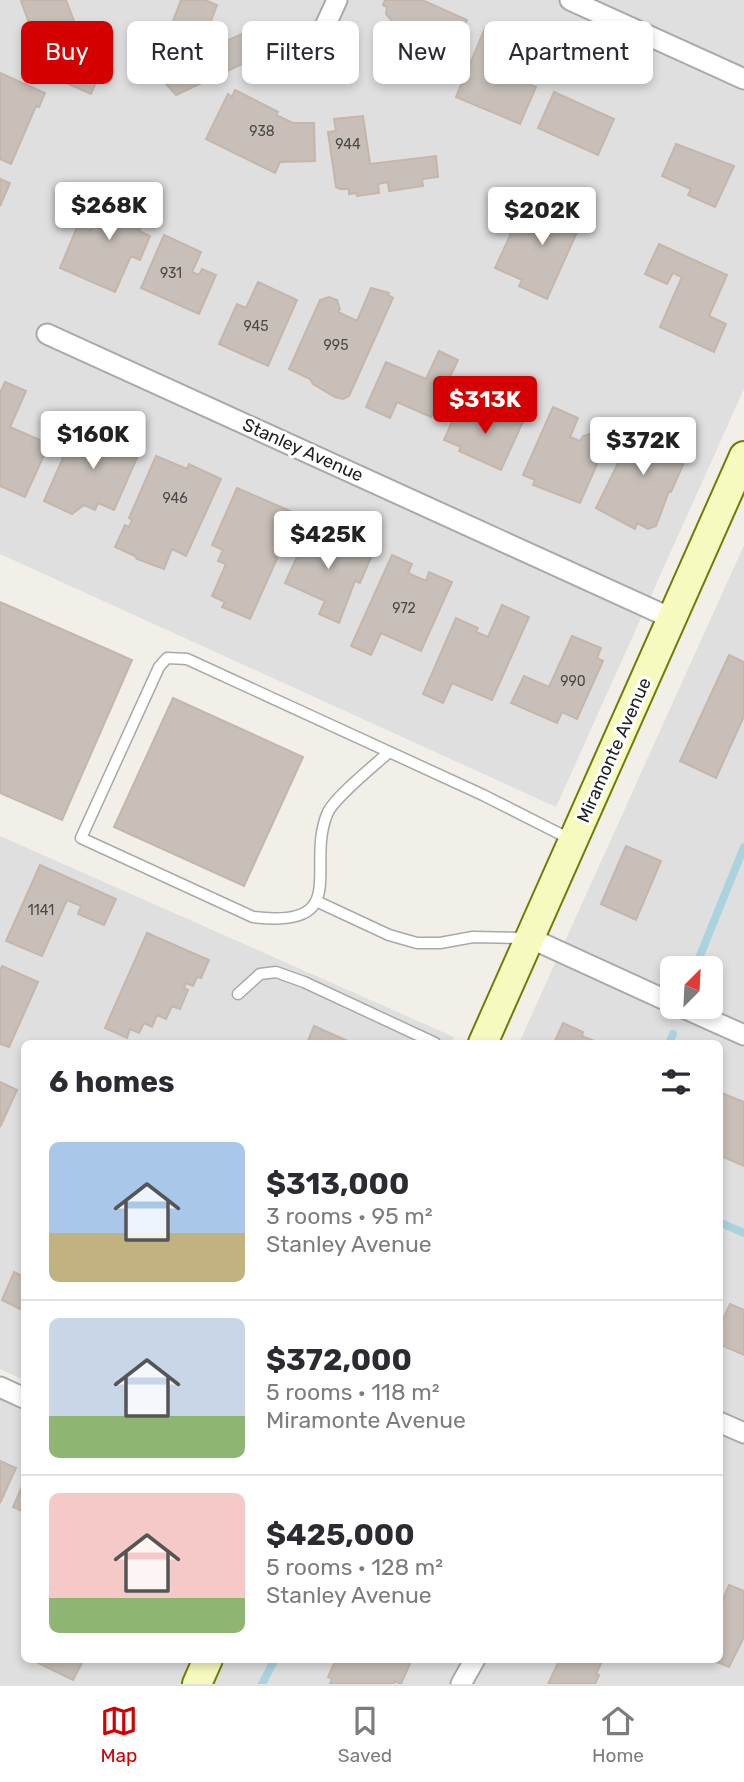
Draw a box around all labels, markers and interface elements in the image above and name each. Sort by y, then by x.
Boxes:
chip: Buy [21,21,113,84]
chip: Rent [127,21,228,84]
chip: Filters [242,21,359,84]
chip: New [373,21,470,84]
chip: Apartment [484,21,653,84]
house number: 938 [249,123,275,140]
house number: 944 [335,136,361,153]
pin: $268K [60,182,158,242]
pin: $202K [493,188,591,247]
text: $268K [71,191,147,219]
text: $202K [504,196,580,224]
house number: 931 [160,265,182,282]
house number: 945 [243,318,269,335]
house number: 995 [324,337,348,354]
pin: $313K [436,376,534,436]
text: $313K [449,385,521,413]
pin: $160K [44,412,142,471]
street label: Stanley Avenue [239,414,367,486]
pin: $372K [594,418,692,477]
text: $160K [57,420,129,448]
text: $372K [606,426,680,454]
house number: 946 [162,490,188,507]
pin: $425K [279,512,377,571]
text: $425K [290,520,366,548]
house number: 972 [392,600,416,617]
house number: 990 [560,673,586,690]
street label: Miramonte Avenue [572,674,656,826]
house number: 1141 [28,902,54,919]
north arrow [660,956,723,1018]
map controls [660,956,723,1019]
icon: filters [657,1063,695,1101]
text: 6 homes [49,1064,175,1100]
text: $313,000 [266,1166,409,1202]
icon: home [105,1170,189,1254]
text: 3 rooms · 95 m² [266,1202,433,1230]
text: Stanley Avenue [266,1230,432,1258]
text: $372,000 [266,1342,412,1378]
icon: home [105,1346,189,1430]
text: 5 rooms · 118 m² [266,1378,440,1406]
text: Miramonte Avenue [266,1406,466,1434]
text: $425,000 [266,1517,415,1553]
icon: home [105,1521,189,1605]
text: 5 rooms · 128 m² [266,1553,443,1581]
text: Stanley Avenue [266,1581,432,1609]
tab: Map [100,1702,138,1767]
tab: Saved [338,1702,392,1767]
tab: Home [592,1702,644,1767]

